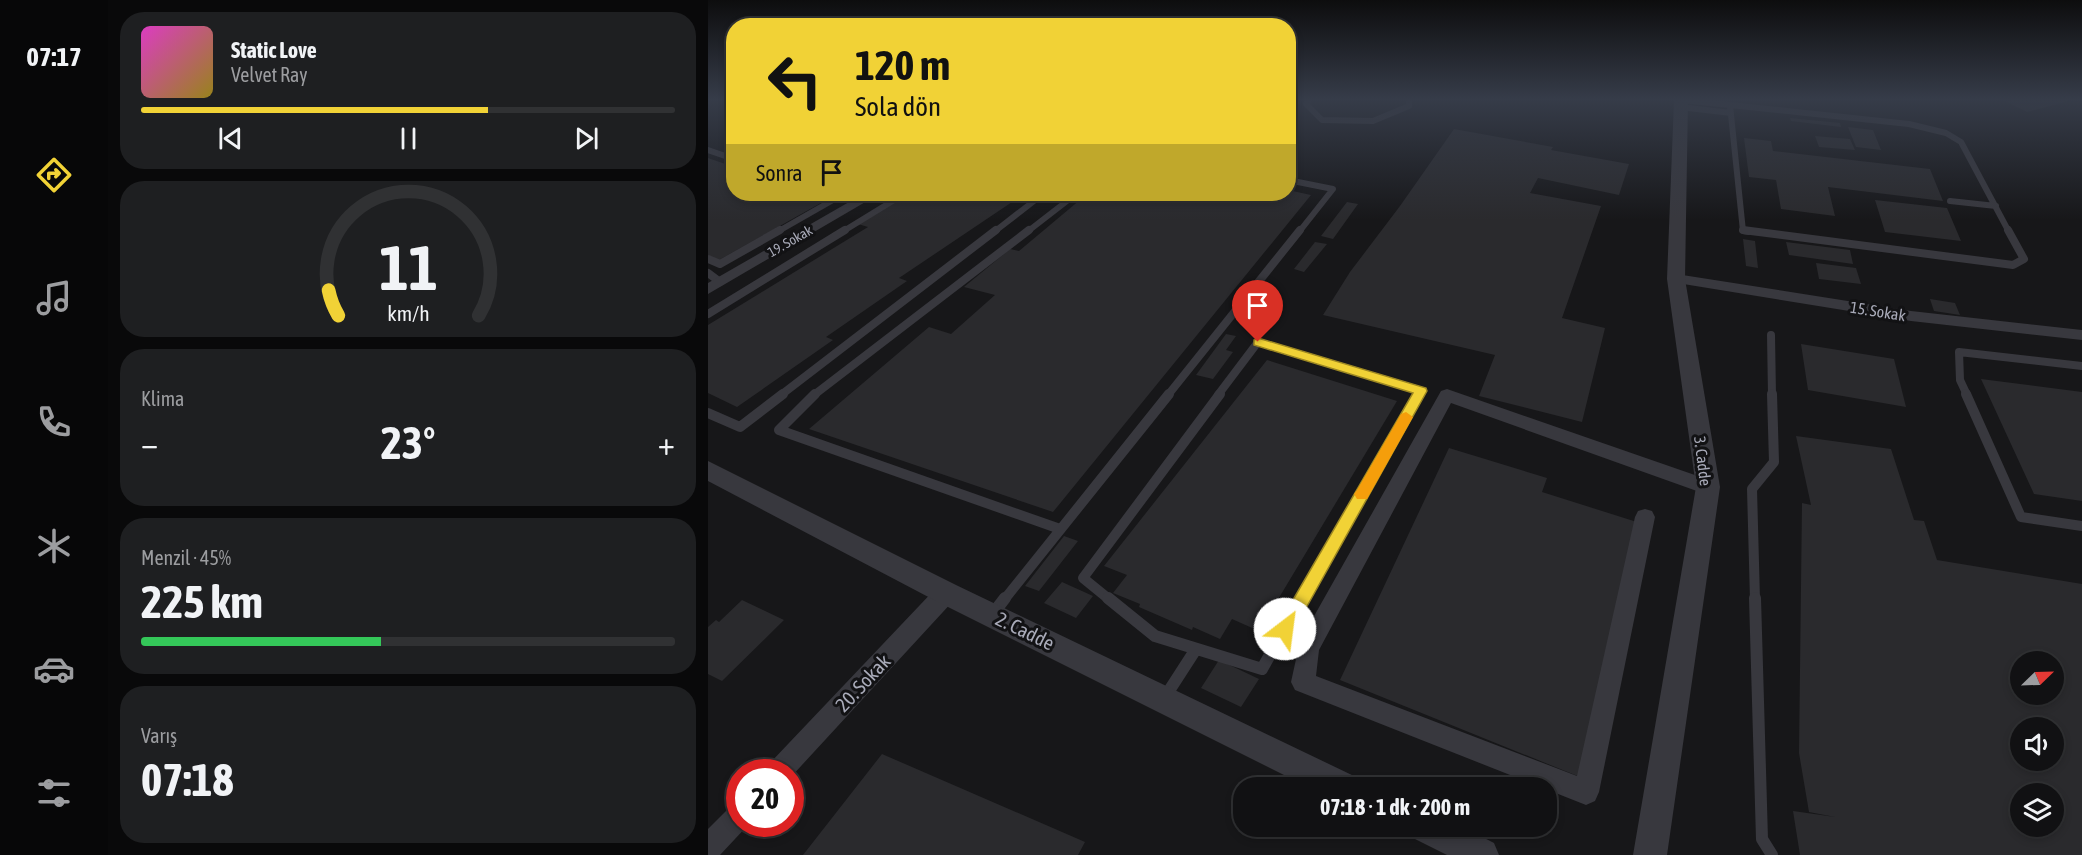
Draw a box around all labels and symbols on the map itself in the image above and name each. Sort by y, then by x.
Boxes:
street label: 19. Sokak [765,222,815,260]
pin [1232,280,1283,342]
street label: 15. Sokak [1849,298,1907,324]
street label: 3. Cadde [1691,435,1715,487]
position arrow [1253,597,1317,661]
street label: 2. Cadde [992,607,1058,654]
street label: 20. Sokak [830,649,895,716]
north arrow [2010,651,2064,705]
speed limit sign: 20 [726,759,804,837]

